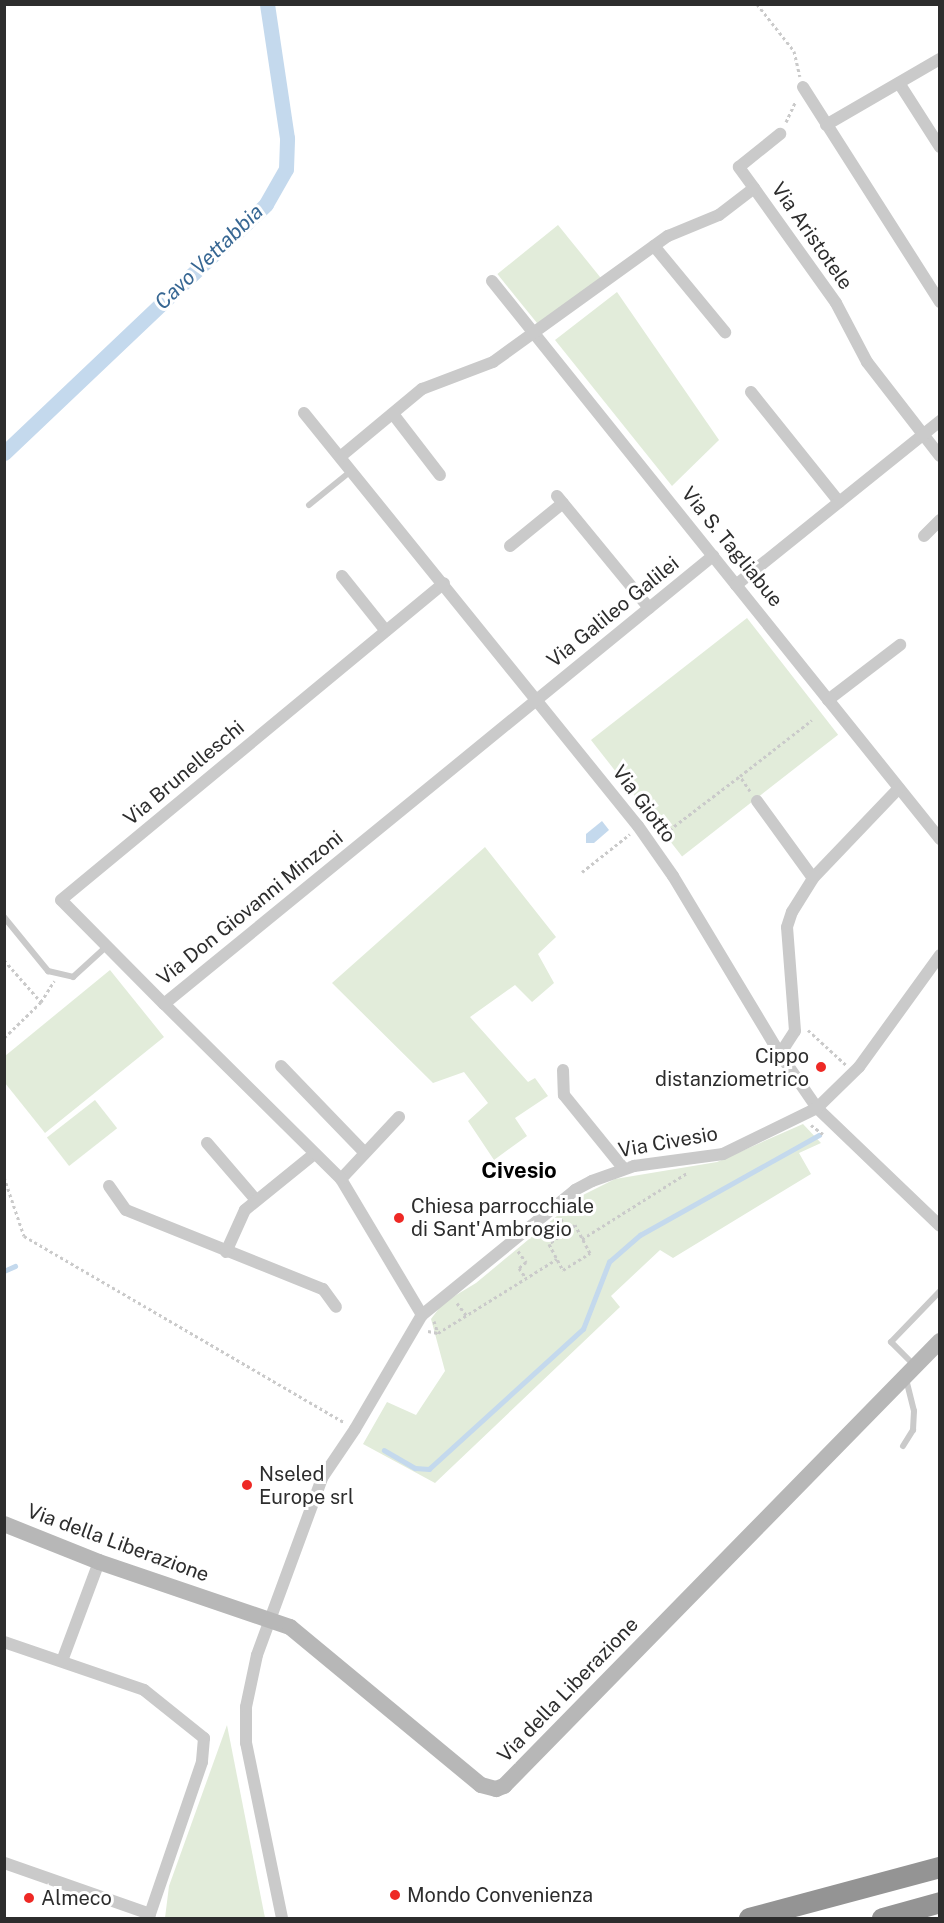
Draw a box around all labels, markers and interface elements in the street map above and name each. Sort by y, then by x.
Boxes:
street label: Via Aristotele [766,178,858,294]
water label: Cavo Vettabbia [150,199,268,315]
street label: Via S. Tagliabue [676,482,788,612]
street label: Via Galileo Galilei [542,551,684,673]
street label: Via Brunelleschi [119,716,249,830]
street label: Via Giotto [607,761,681,847]
street label: Via Don Giovanni Minzoni [152,826,348,990]
place label: Cippo distanziometrico [655,1044,809,1091]
marker: Cippo distanziometrico [814,1060,828,1074]
street label: Via Civesio [616,1121,720,1163]
district label: Civesio [481,1158,557,1184]
place label: Chiesa parrocchiale di Sant'Ambrogio [411,1194,594,1241]
marker: Chiesa parrocchiale di Sant'Ambrogio [392,1211,406,1225]
place label: Nseled Europe srl [259,1462,354,1509]
marker: Nseled Europe srl [240,1478,254,1492]
street label: Via della Liberazione [24,1499,212,1587]
street label: Via della Liberazione [493,1612,643,1768]
place label: Mondo Convenienza [407,1883,593,1907]
place label: Almeco [41,1886,112,1910]
marker: Mondo Convenienza [388,1888,402,1902]
marker: Almeco [22,1891,36,1905]

